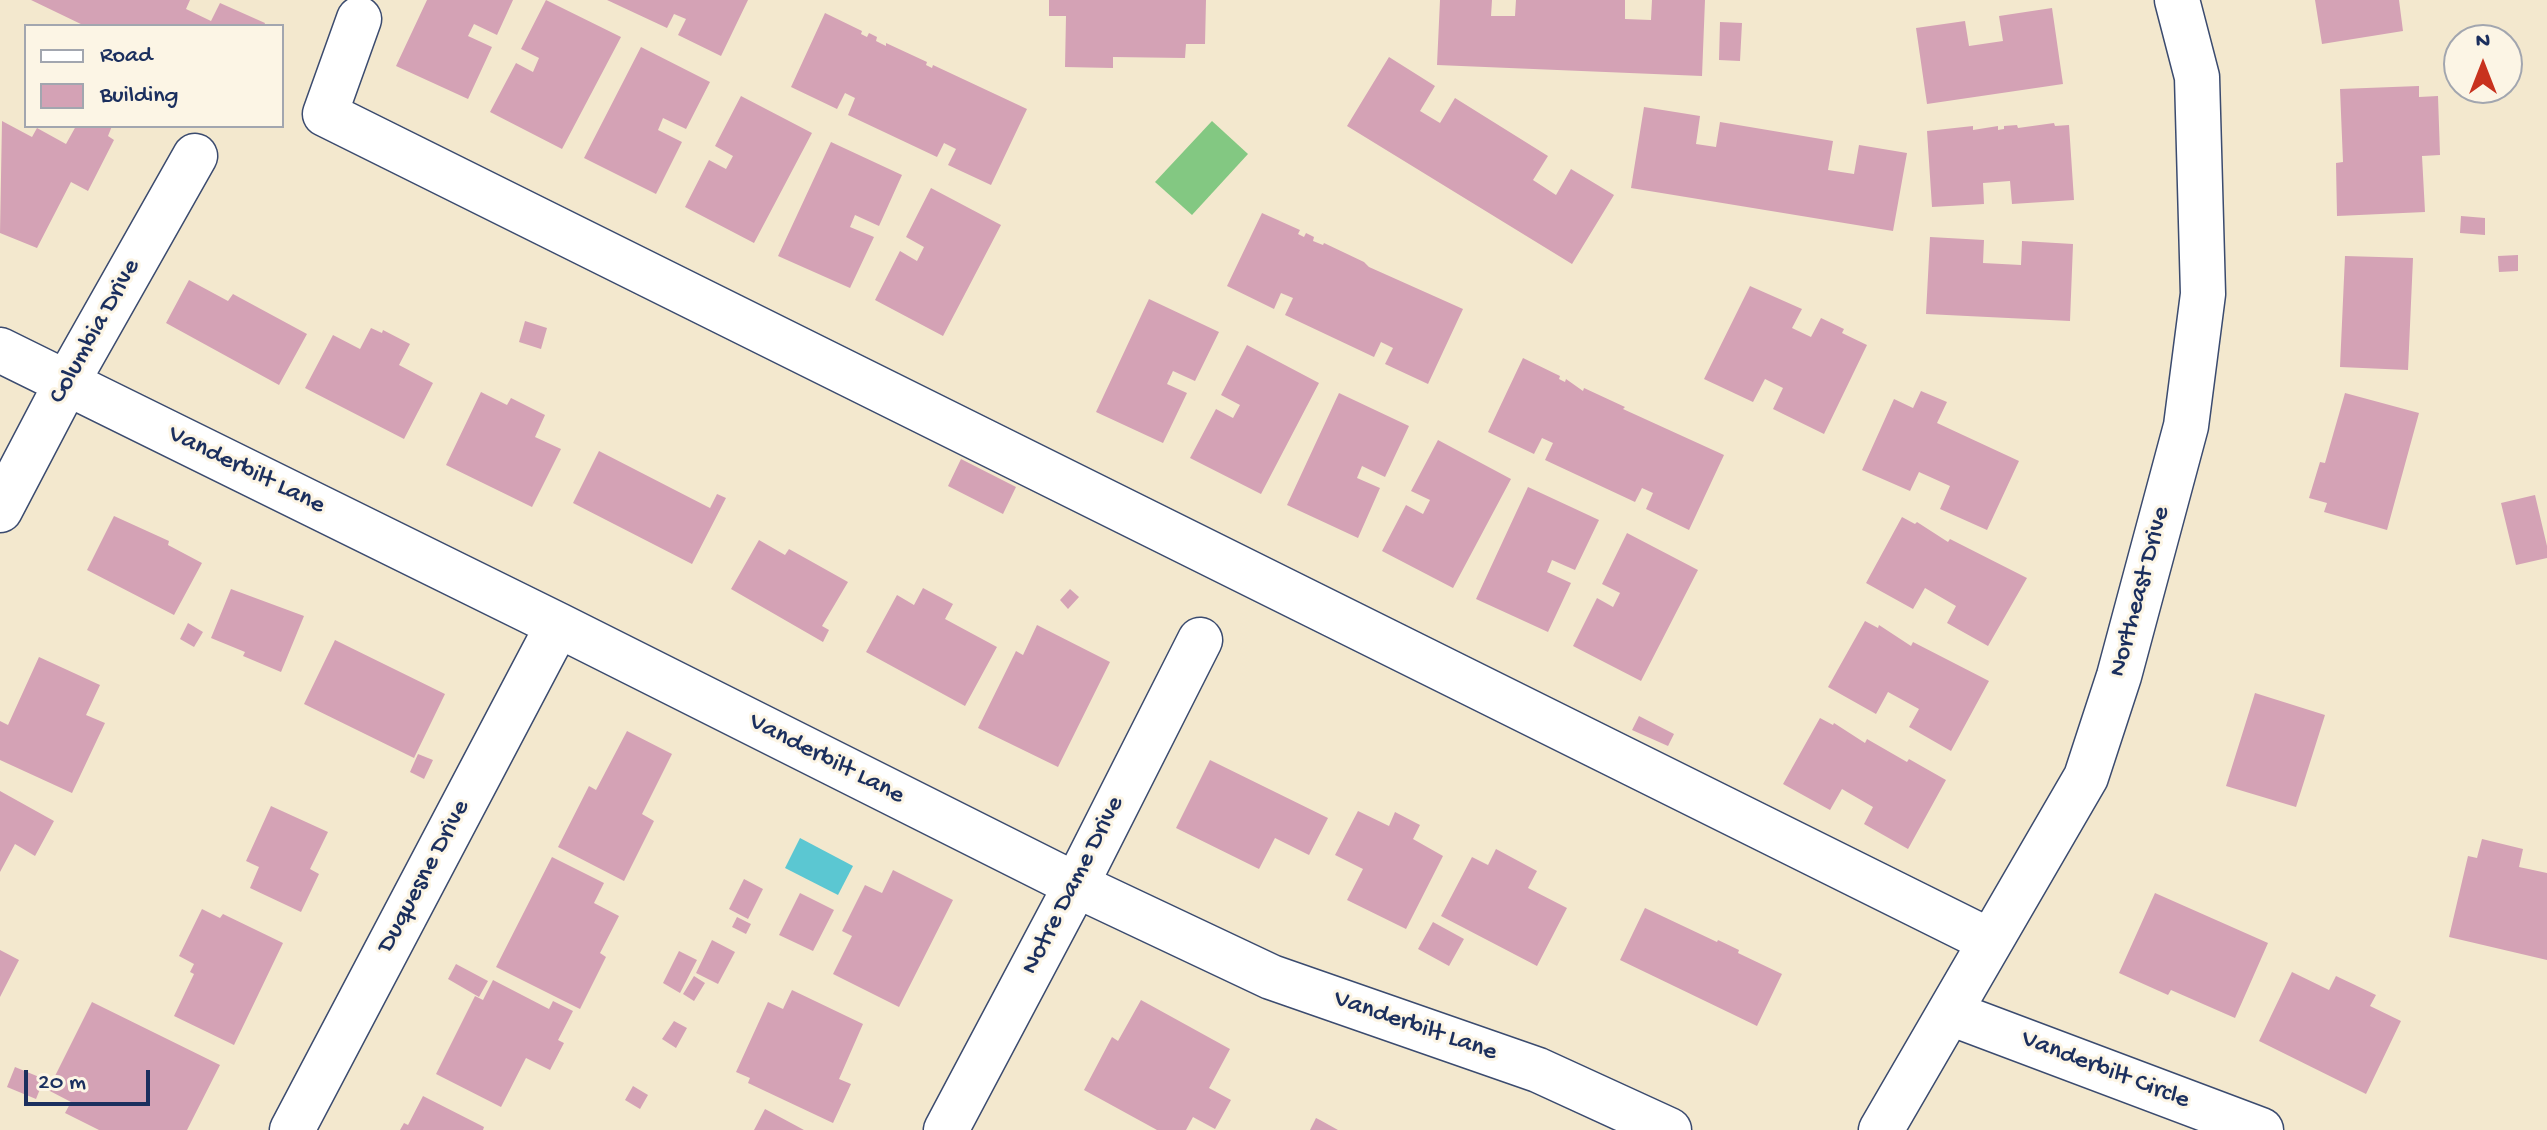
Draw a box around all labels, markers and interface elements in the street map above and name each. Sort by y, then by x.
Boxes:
legend [24,24,284,128]
north arrow [2443,24,2523,104]
text: N [2476,29,2490,55]
text: Road [100,42,152,71]
text: Building [100,82,178,111]
street label: Columbia Drive [43,254,149,410]
street label: Vanderbilt Lane [162,420,330,522]
street label: Northeast Drive [2103,503,2179,681]
street label: Vanderbilt Lane [743,707,909,813]
street label: Notre Dame Drive [1016,792,1132,980]
street label: Duquesne Drive [372,795,478,959]
street label: Vanderbilt Lane [1329,984,1501,1070]
street label: Vanderbilt Circle [2016,1025,2194,1117]
scale bar [28,1054,154,1104]
text: 20 m [38,1069,86,1098]

